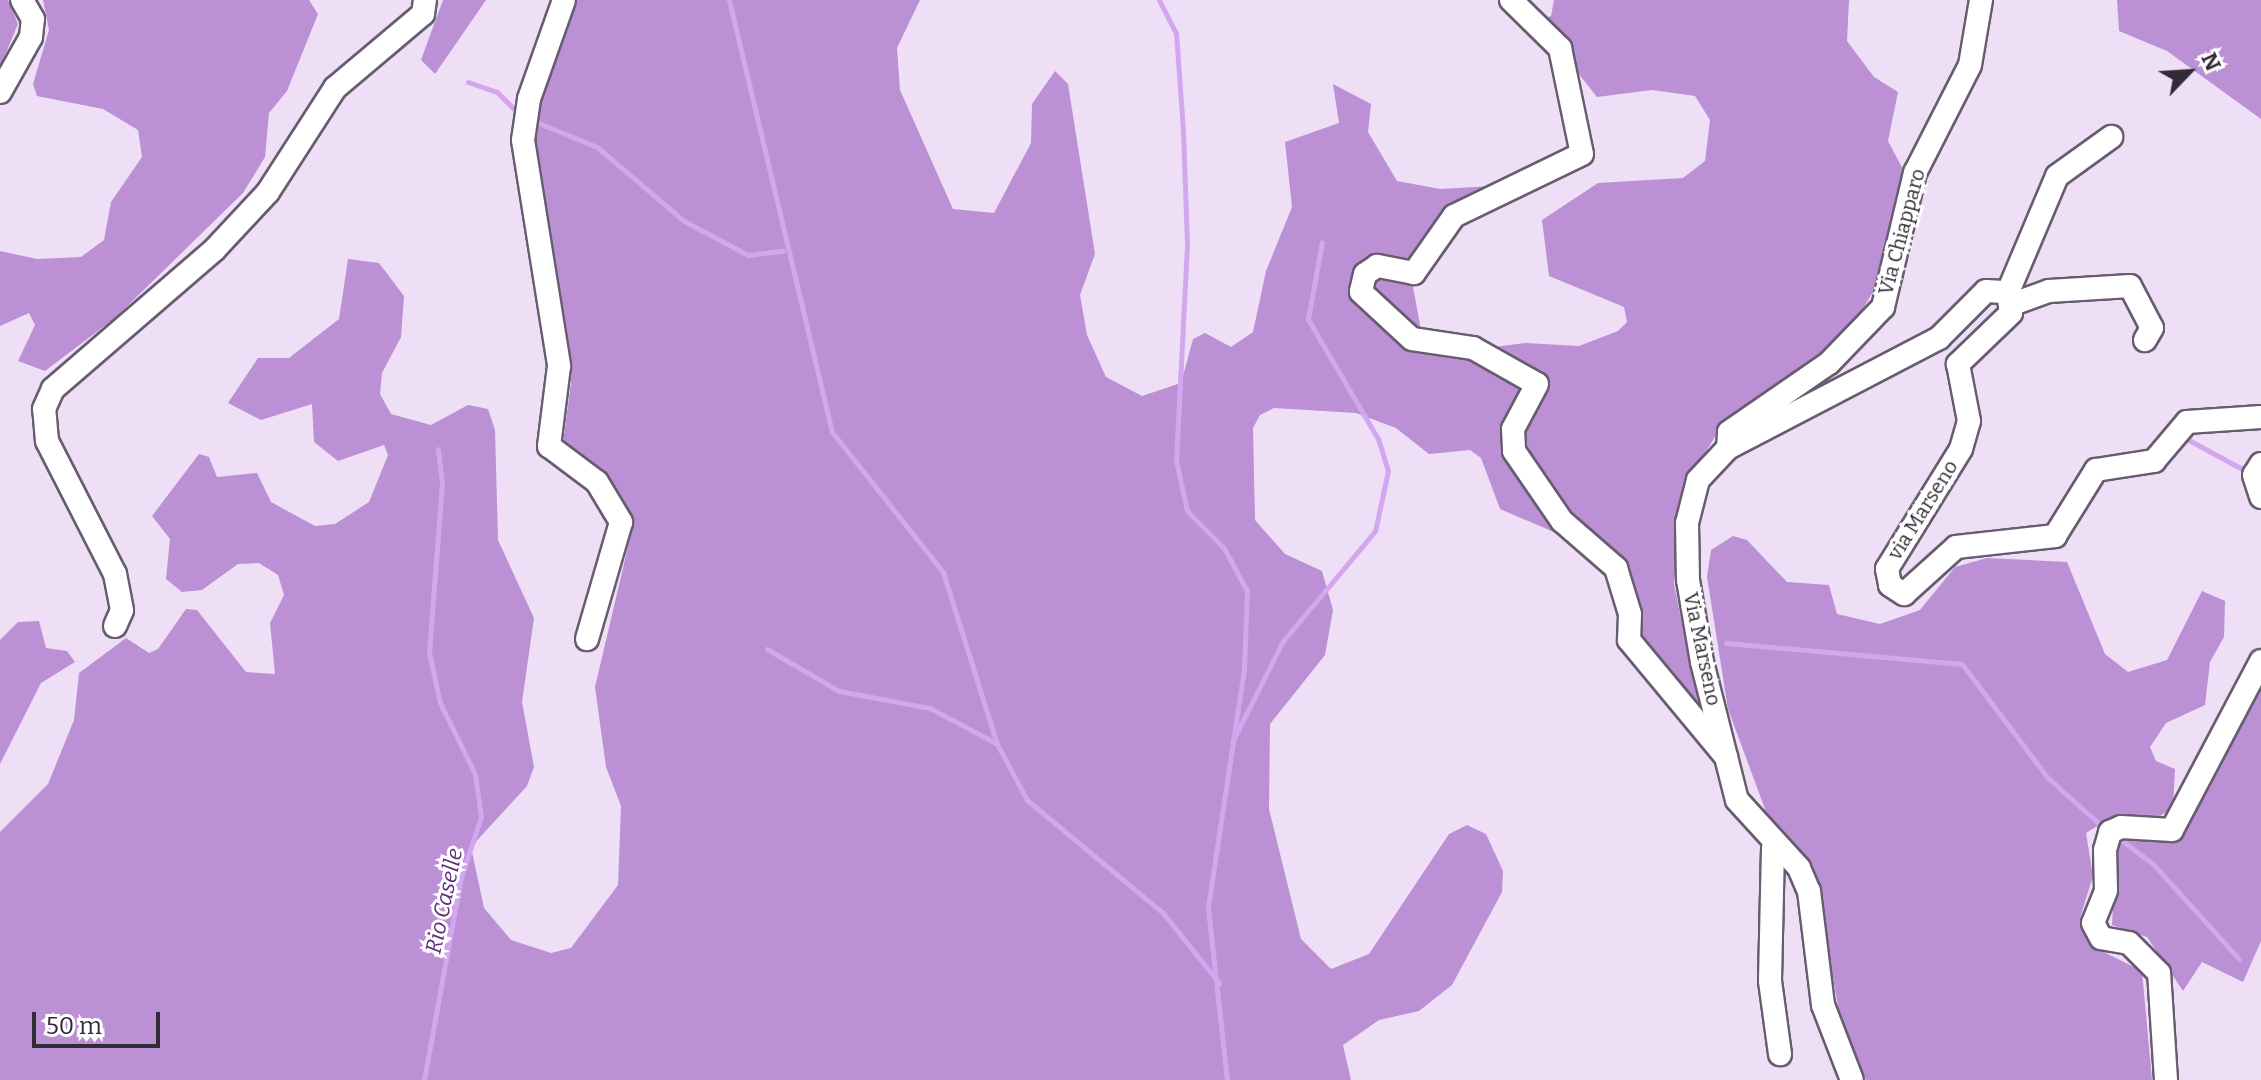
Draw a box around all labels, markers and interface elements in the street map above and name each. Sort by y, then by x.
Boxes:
north arrow [2149,32,2229,112]
text: N [2195,48,2227,75]
street label: Via Chiapparo [1874,166,1930,298]
street label: via Marseno [1883,456,1963,564]
street label: Via Marseno [1678,590,1726,708]
water label: Rio Caselle [420,846,468,956]
scale bar [36,996,164,1046]
text: 50 m [46,1012,102,1040]

